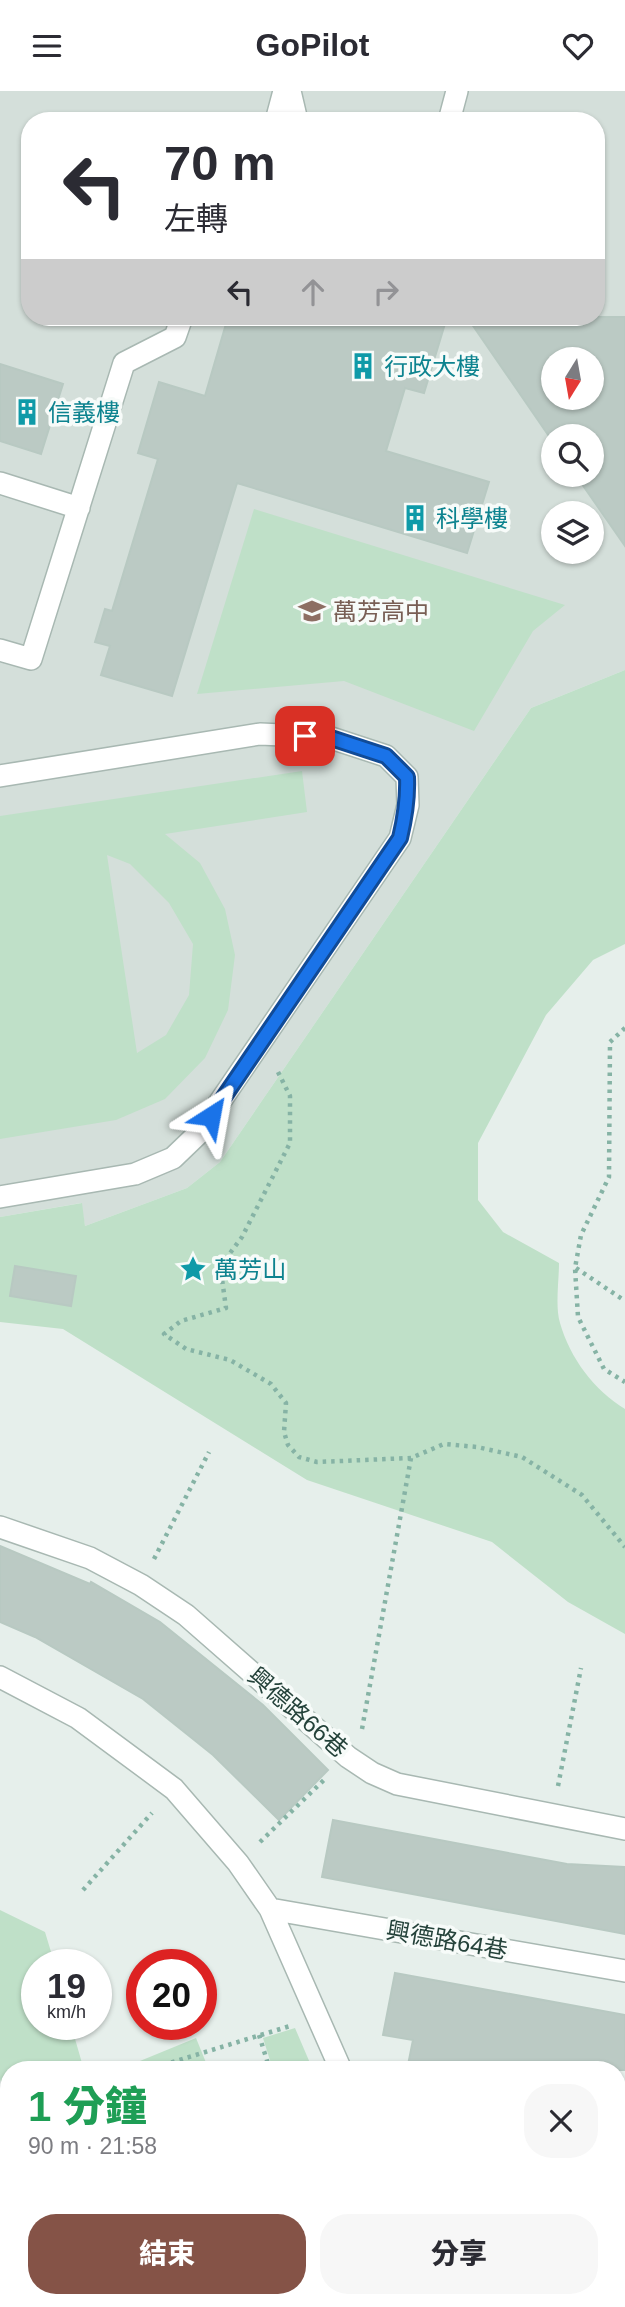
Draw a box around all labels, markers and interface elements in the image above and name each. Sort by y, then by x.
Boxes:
icon: menu [28,27,66,65]
text: GoPilot [256,27,369,63]
icon: heart [559,27,597,65]
text: 70 m [164,136,276,190]
icon: left [49,140,140,231]
text: 左轉 [164,201,228,237]
icon: left [221,273,259,311]
icon: ahead [294,273,332,311]
icon: right [367,273,405,311]
north arrow [541,347,604,409]
map controls [541,347,604,564]
building icon: 行政大樓 [348,351,378,381]
place label: 行政大樓 [384,353,480,380]
building icon: 信義樓 [12,397,42,427]
place label: 信義樓 [48,399,120,426]
button: search [541,424,604,487]
button: layers [541,501,604,564]
building icon: 科學樓 [400,503,430,533]
place label: 科學樓 [436,505,508,532]
school or university icon: 萬芳高中 [297,596,327,626]
place label: 萬芳高中 [333,598,429,625]
pin [275,706,335,766]
icon: arrive [286,717,324,755]
position arrow [174,1079,248,1153]
place icon: 萬芳山 [178,1254,208,1284]
place label: 萬芳山 [214,1256,286,1283]
street label: 興德路66巷 [243,1662,353,1762]
street label: 興德路64巷 [384,1916,510,1964]
speed limit sign: 20 [126,1949,217,2040]
text: 19 [47,1966,86,2005]
text: km/h [47,2002,86,2022]
text: 1 分鐘 [28,2083,147,2130]
button: close [524,2084,598,2158]
text: 90 m · 21:58 [28,2133,157,2159]
button: 結束 [28,2214,306,2294]
button: 分享 [320,2214,598,2294]

